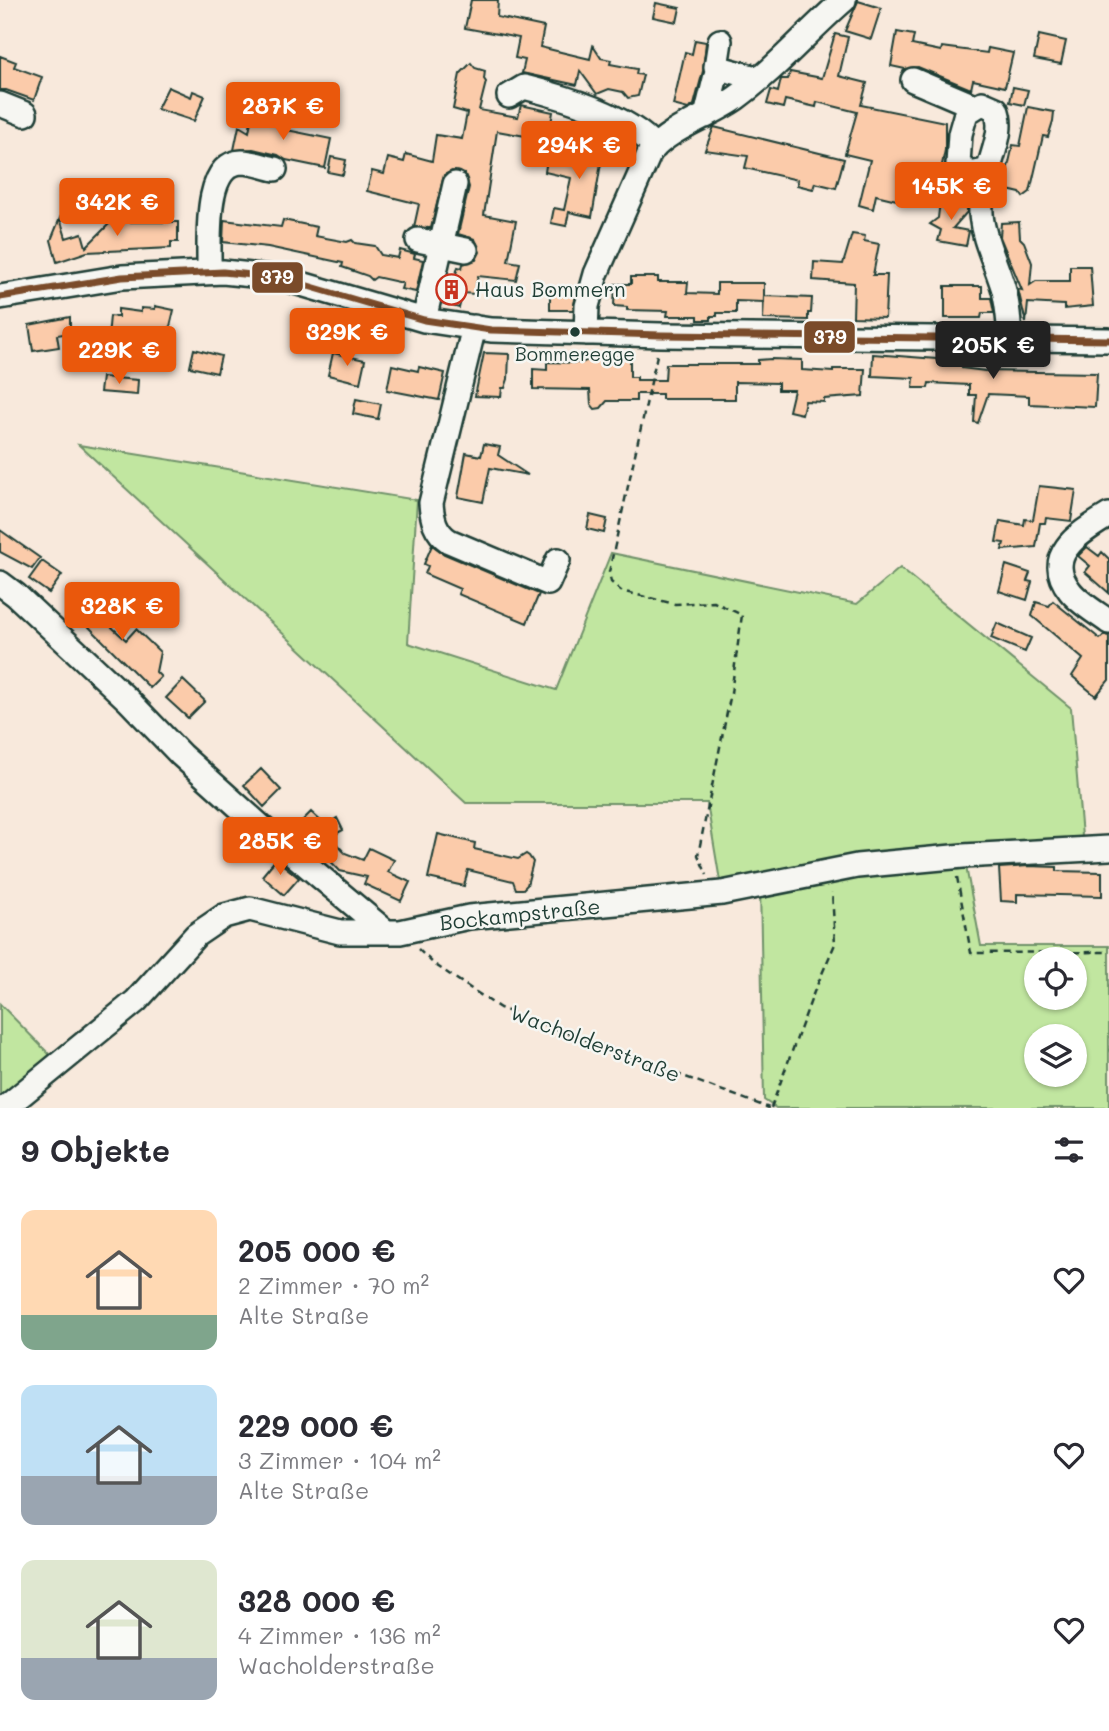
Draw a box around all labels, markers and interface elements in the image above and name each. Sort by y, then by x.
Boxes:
pin: 287K € [226,82,340,142]
text: 287K € [242,90,324,120]
pin: 294K € [522,122,636,181]
text: 294K € [537,129,621,159]
pin: 145K € [894,162,1008,222]
text: 145K € [911,170,991,200]
pin: 342K € [60,178,174,238]
text: 342K € [75,186,159,216]
line badge: 379 [251,261,304,294]
text: 379 [260,264,294,289]
building icon: Haus Bommern [435,273,469,307]
place label: Haus Bommern [475,275,626,302]
pin: 329K € [290,308,404,368]
text: 329K € [306,316,388,346]
line badge: 379 [803,320,856,354]
pin: 205K € [936,322,1050,381]
text: 379 [813,324,847,349]
marker: Bommeregge [568,325,582,339]
pin: 229K € [62,326,176,386]
text: 205K € [951,329,1035,359]
text: 229K € [78,334,160,364]
place label: Bommeregge [515,341,635,366]
pin: 328K € [65,582,179,642]
text: 328K € [81,590,163,620]
pin: 285K € [223,818,337,877]
text: 285K € [239,825,321,855]
street label: Bockampstraße [438,892,601,935]
map controls [1024,947,1087,1087]
button: locate [1024,947,1087,1010]
street label: Wacholderstraße [507,998,684,1087]
button: layers [1024,1024,1087,1087]
text: 9 Objekte [21,1130,170,1170]
icon: filters [1050,1131,1088,1169]
text: 205 000 € [238,1230,395,1270]
icon: home [77,1238,161,1322]
icon: heart [1050,1261,1088,1299]
text: 2 Zimmer · 70 m² [238,1270,429,1300]
text: Alte Straße [238,1300,369,1330]
text: 229 000 € [238,1405,393,1445]
icon: home [77,1413,161,1497]
icon: heart [1050,1436,1088,1474]
text: 3 Zimmer · 104 m² [238,1445,441,1475]
text: Alte Straße [238,1475,369,1505]
text: 328 000 € [238,1580,395,1620]
icon: home [77,1588,161,1672]
icon: heart [1050,1611,1088,1649]
text: 4 Zimmer · 136 m² [238,1620,441,1650]
text: Wacholderstraße [238,1650,435,1680]

